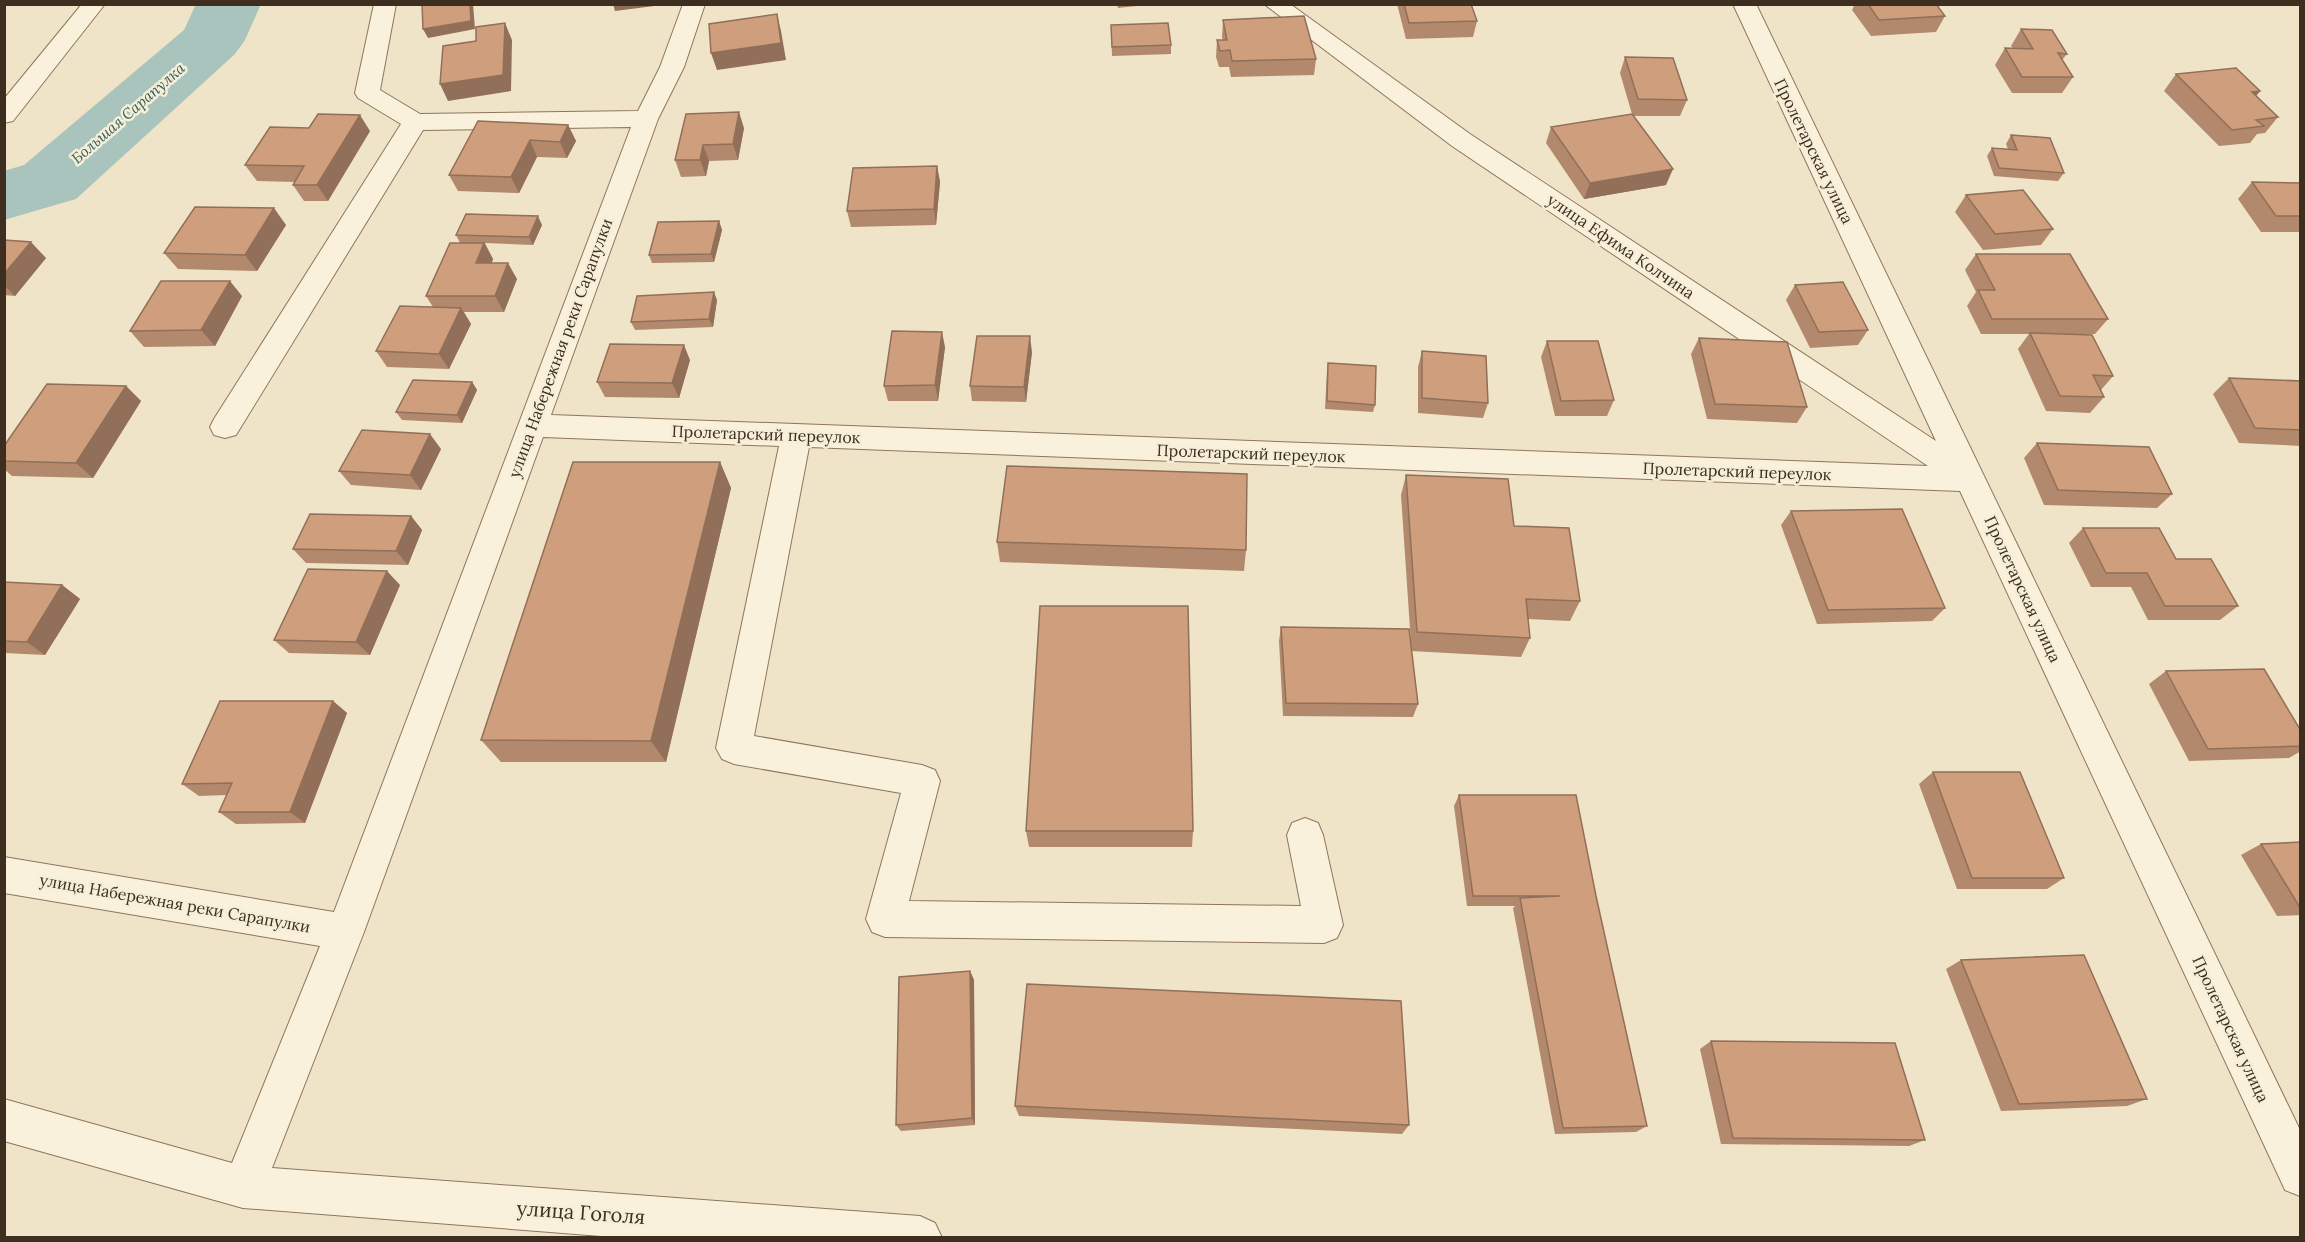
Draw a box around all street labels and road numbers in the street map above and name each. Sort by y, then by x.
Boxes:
street label: Пролетарская улица [1770,75,1858,227]
street label: улица Ефима Колчина [1543,189,1699,303]
street label: улица Набережная реки Сарапулки [504,216,616,480]
street label: Пролетарский переулок [671,421,861,447]
street label: Пролетарский переулок [1156,440,1346,466]
street label: Пролетарский переулок [1642,458,1832,484]
street label: Пролетарская улица [1980,513,2066,665]
street label: улица Набережная реки Сарапулки [38,869,312,937]
street label: Пролетарская улица [2188,953,2274,1105]
street label: улица Гоголя [516,1195,646,1229]

